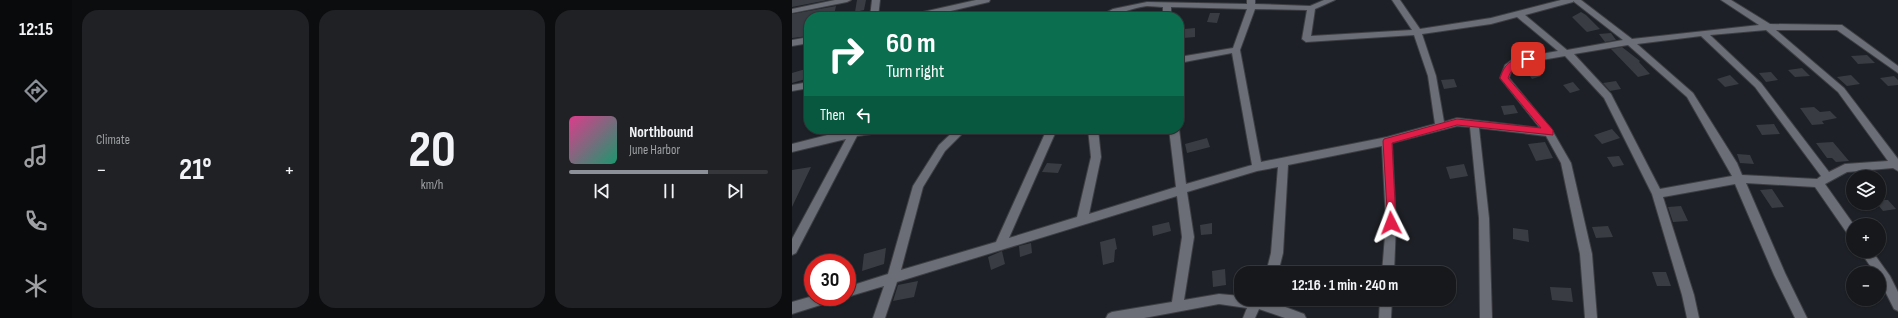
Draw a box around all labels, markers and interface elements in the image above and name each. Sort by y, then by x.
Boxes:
text: 12:15 [19,19,53,40]
text: 60 m [886,27,935,60]
icon: right [820,28,872,80]
pin [1511,42,1545,76]
icon: arrive [1517,48,1539,70]
text: Turn right [886,61,944,82]
icon: directions [22,77,50,105]
icon: left [853,104,875,126]
text: Then [820,106,845,125]
text: 20 [408,119,456,182]
text: Northbound [629,123,693,142]
text: Climate [96,132,130,148]
icon: music [22,142,50,170]
text: June Harbor [629,142,680,158]
text: 21° [179,152,212,188]
text: − [96,157,107,184]
text: + [284,157,295,184]
map controls [1846,170,1886,306]
button: layers [1846,170,1886,210]
text: km/h [421,177,443,193]
icon: previous [591,180,613,202]
icon: pause [658,180,680,202]
icon: next [724,180,746,202]
position arrow [1370,202,1412,244]
icon: phone [22,207,50,235]
button: + [1846,218,1886,258]
speed limit sign: 30 [804,254,856,306]
button: − [1846,266,1886,306]
icon: climate [22,272,50,300]
text: 12:16 · 1 min · 240 m [1292,276,1398,295]

